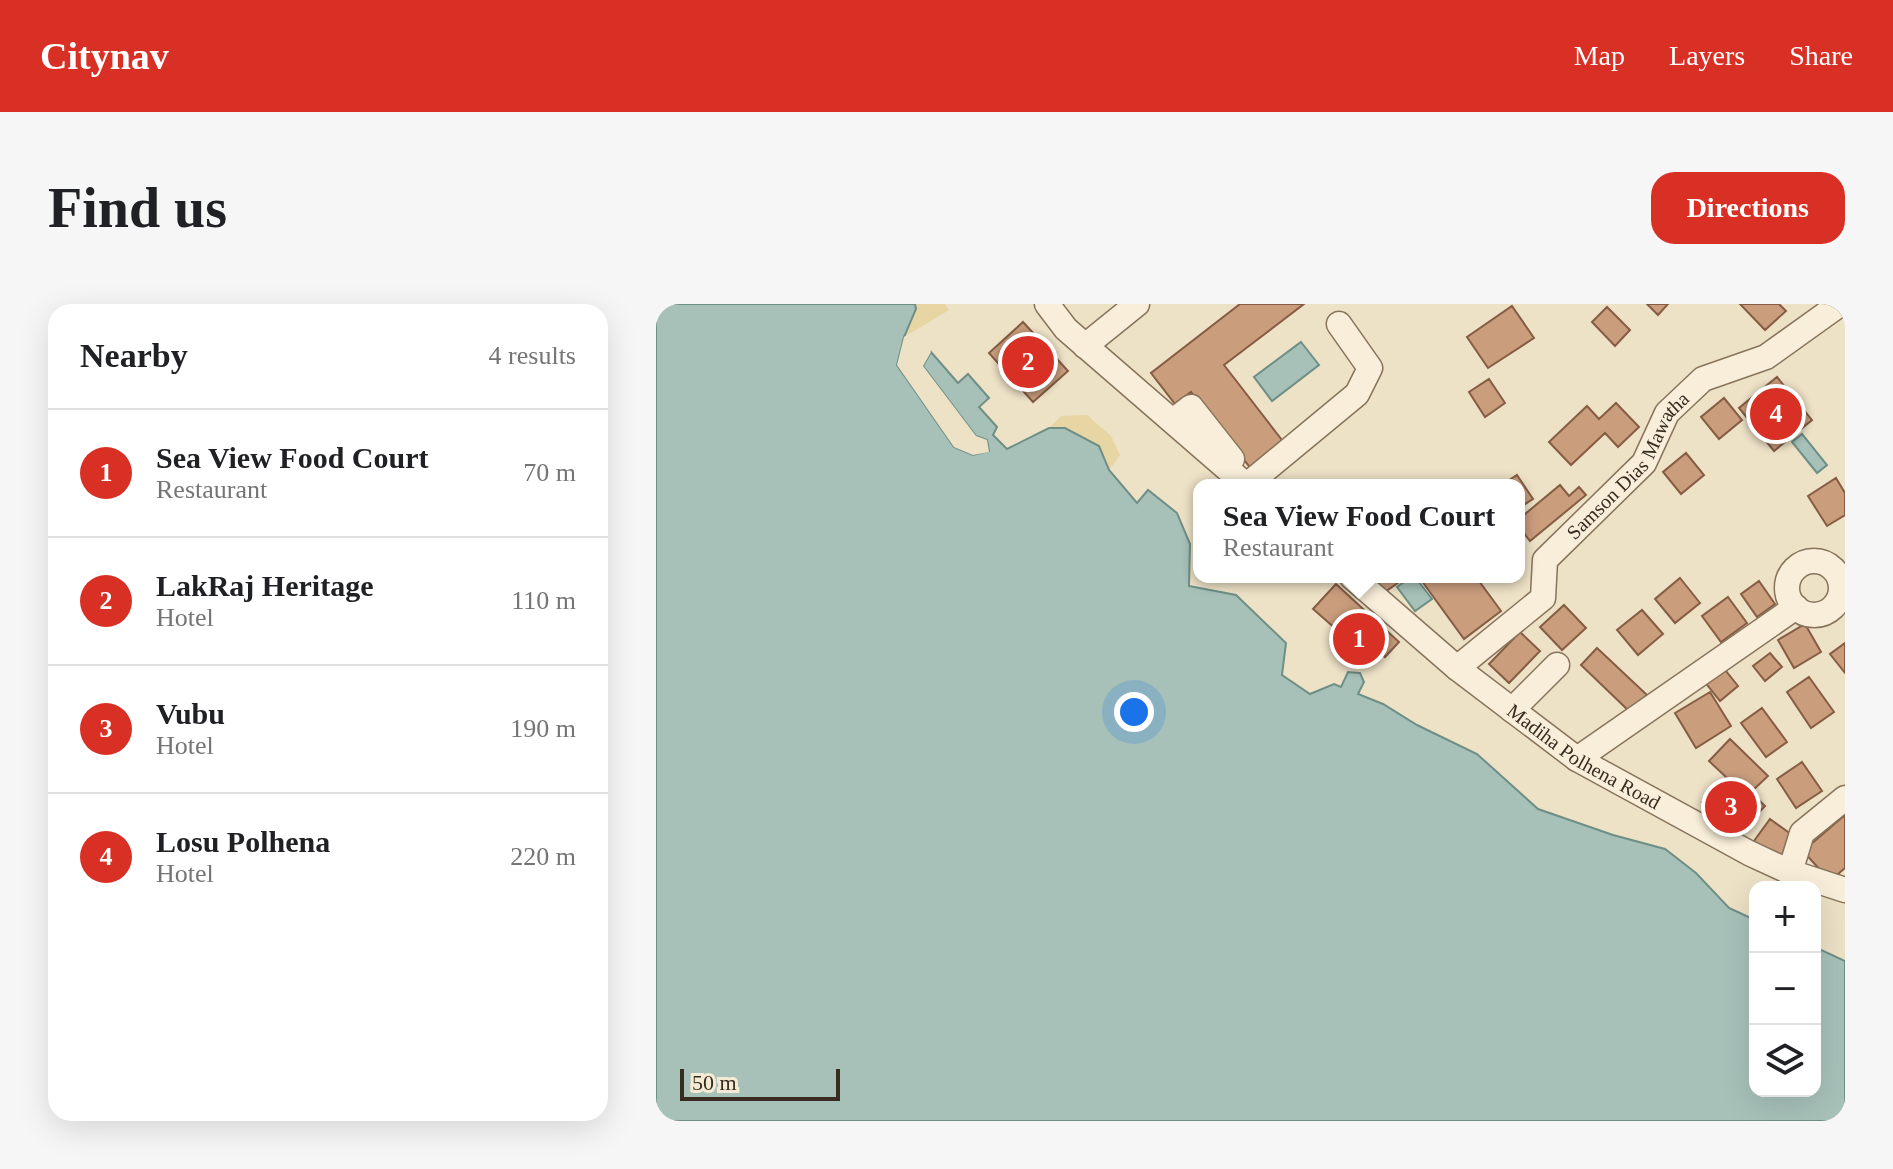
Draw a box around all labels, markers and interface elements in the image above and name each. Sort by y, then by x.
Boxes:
text: Citynav [40,35,169,77]
text: Map [1574,40,1625,71]
text: Layers [1669,40,1745,71]
text: Share [1789,40,1853,71]
button: Directions [1651,172,1845,244]
text: Find us [48,177,227,239]
pin: 2 [1002,332,1054,392]
text: Nearby [80,337,188,374]
text: 4 results [489,341,576,370]
pin: 4 [1750,384,1802,444]
street label: Samson Dias Mawatha [1562,387,1693,544]
text: Sea View Food Court [156,441,429,474]
text: 1 [100,458,113,487]
text: 70 m [523,458,576,487]
text: Restaurant [156,475,267,504]
popup [1193,479,1525,583]
text: Sea View Food Court [1223,499,1495,532]
text: Restaurant [1223,533,1334,562]
text: LakRaj Heritage [156,569,373,602]
text: 2 [100,586,113,615]
text: 110 m [511,586,576,615]
text: Hotel [156,603,214,632]
pin: 1 [1333,609,1385,669]
your location [1114,692,1154,732]
text: Vubu [156,697,225,730]
street label: Madiha Polhena Road [1503,699,1664,813]
text: 3 [100,714,113,743]
text: 190 m [510,714,576,743]
text: Hotel [156,731,214,760]
pin: 3 [1705,777,1757,837]
text: Losu Polhena [156,825,330,858]
text: 4 [100,842,113,871]
text: 220 m [510,842,576,871]
text: Hotel [156,859,214,888]
map controls [1749,881,1821,1097]
button: + [1749,881,1821,953]
button: − [1749,953,1821,1025]
button: layers [1749,1025,1821,1097]
scale bar [680,1065,840,1101]
text: 50 m [692,1070,737,1095]

